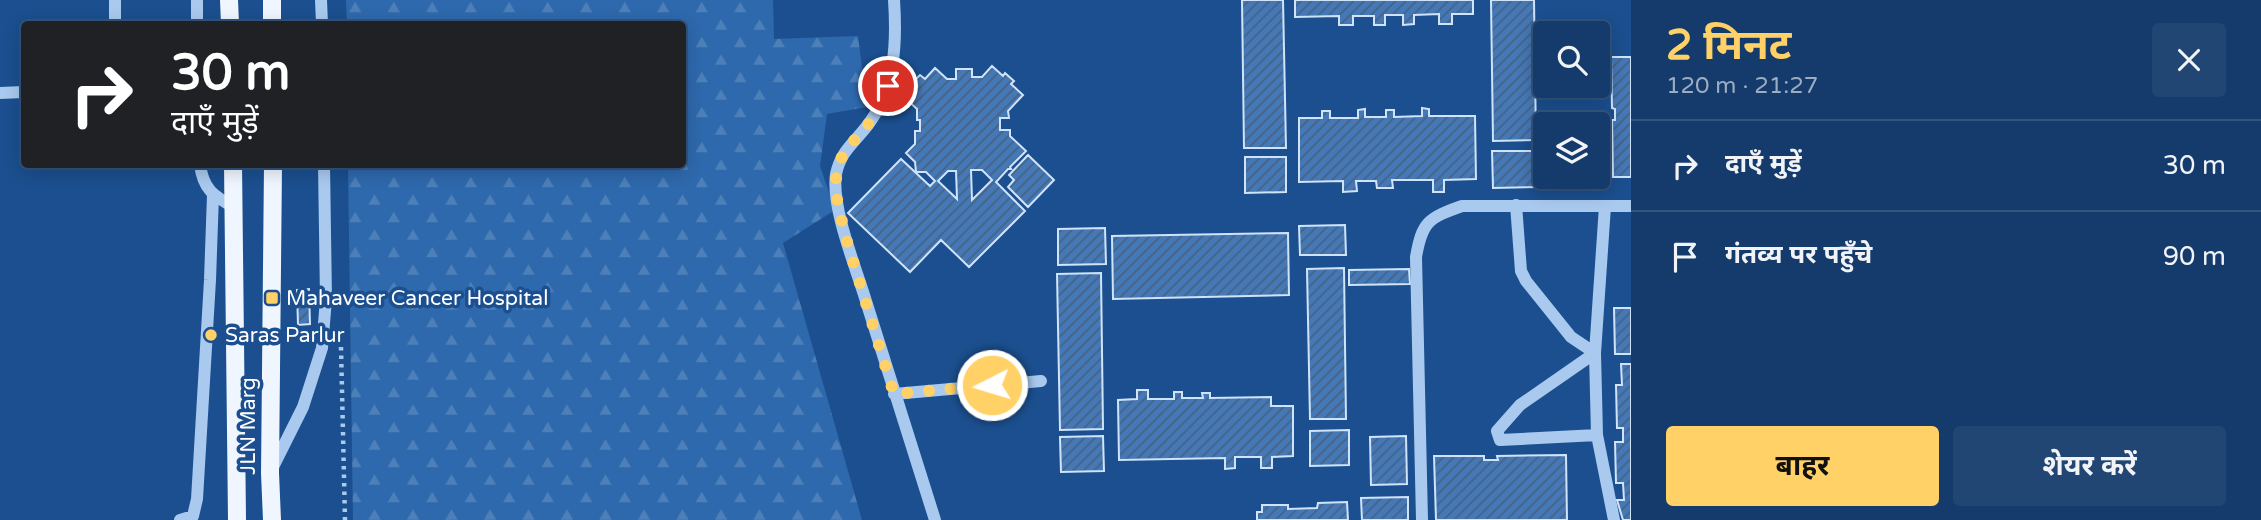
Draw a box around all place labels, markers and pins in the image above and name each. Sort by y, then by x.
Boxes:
pin [858,56,918,116]
place label: Mahaveer Cancer Hospital [286,286,548,311]
marker: Mahaveer Cancer Hospital [264,290,280,306]
place label: Saras Parlur [225,323,345,348]
marker: Saras Parlur [203,327,219,343]

